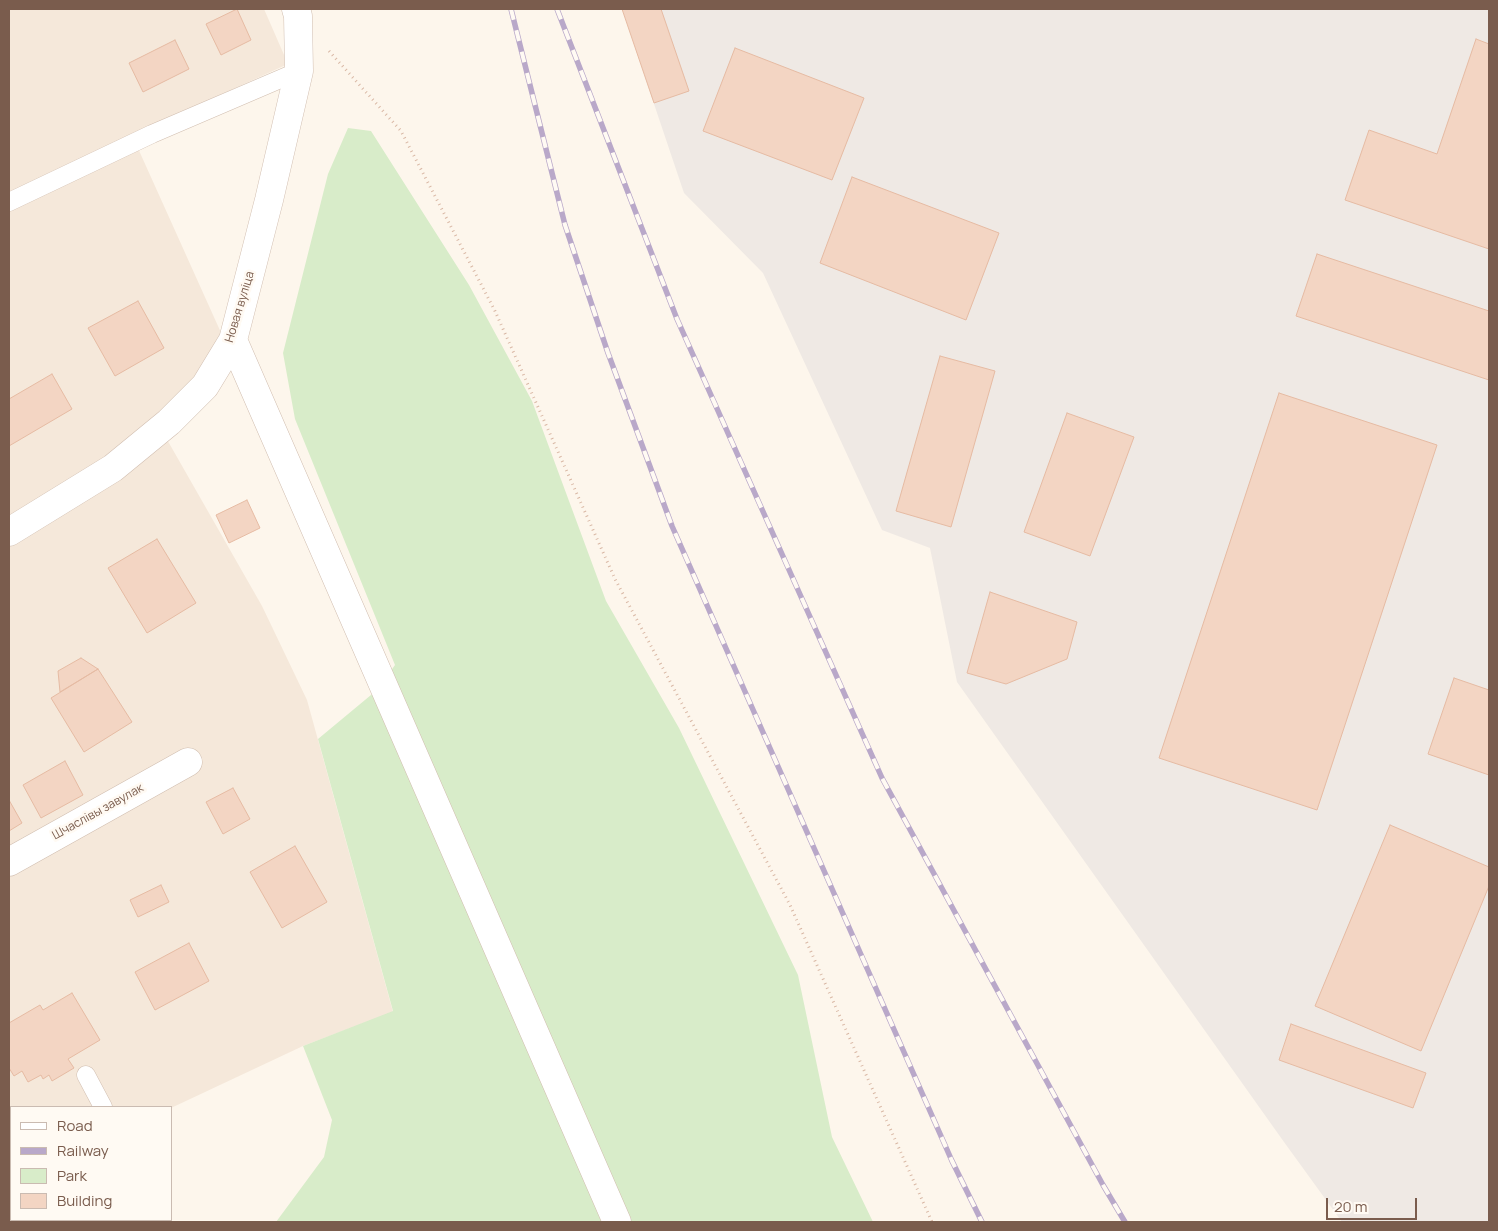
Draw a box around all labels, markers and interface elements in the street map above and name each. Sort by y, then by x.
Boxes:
street label: Новая вуліца [222,270,258,344]
street label: Шчаслівы завулак [50,781,146,843]
legend [10,1106,172,1221]
text: Road [57,1115,93,1136]
text: Railway [57,1140,109,1161]
text: Park [57,1165,87,1186]
scale bar [1328,1188,1419,1220]
text: Building [57,1190,112,1211]
text: 20 m [1334,1196,1367,1217]

